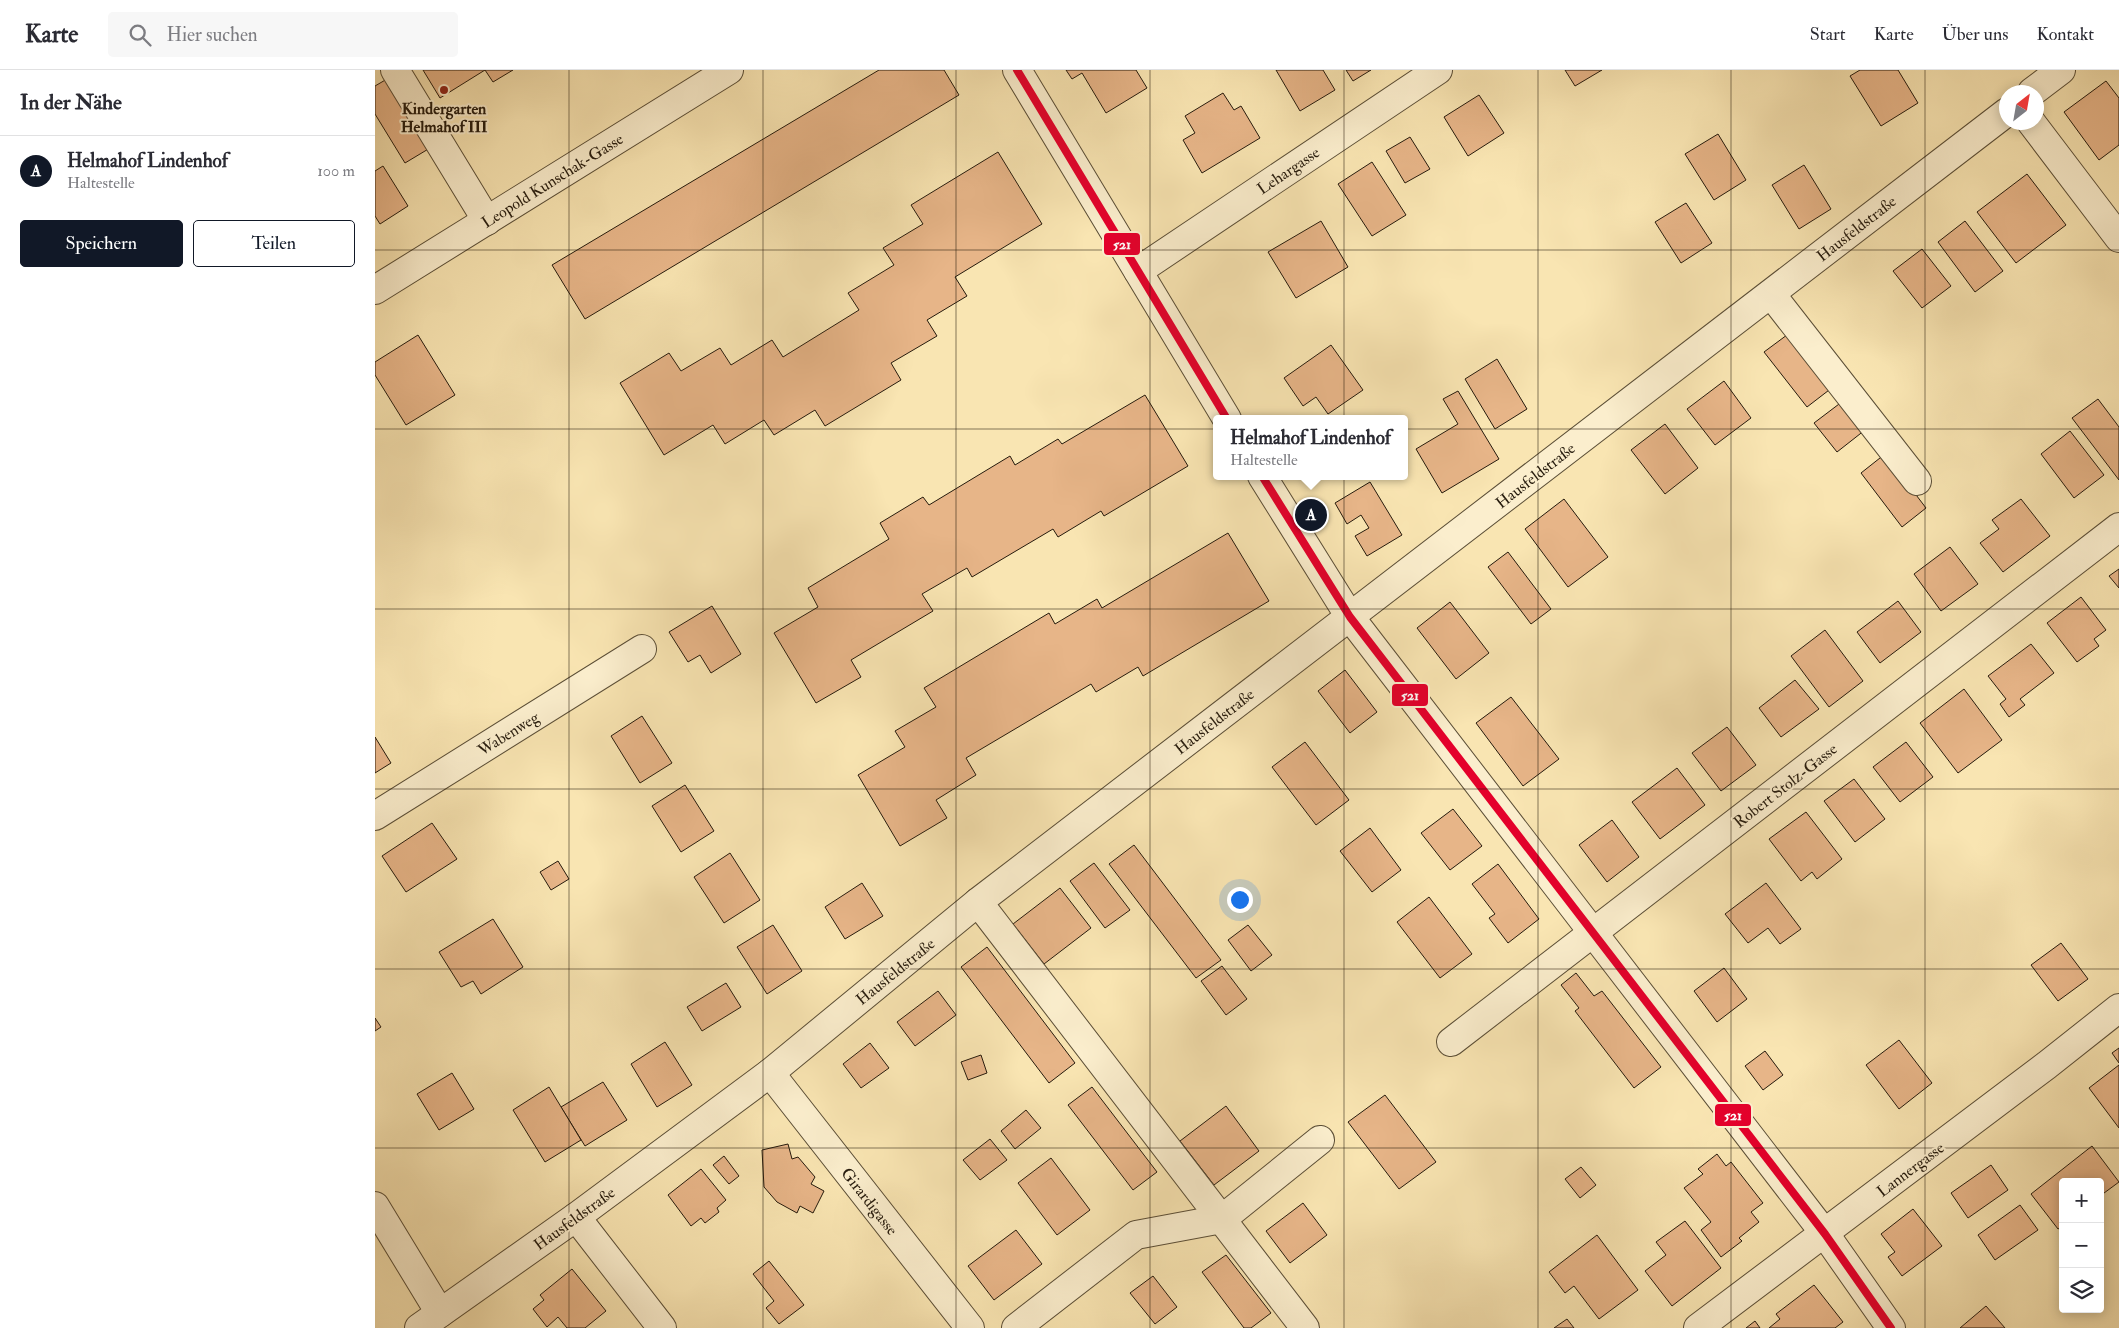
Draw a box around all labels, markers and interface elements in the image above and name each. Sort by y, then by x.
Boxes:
search box [108,12,458,57]
text: Karte [25,19,78,50]
icon: search [126,21,154,49]
text: Hier suchen [166,23,258,47]
text: Start [1810,23,1846,46]
text: Karte [1874,23,1914,46]
text: Über uns [1942,23,2008,46]
text: Kontakt [2036,23,2094,46]
marker: Kindergarten Helmahof III [438,84,450,96]
north arrow [1999,85,2044,130]
text: In der Nähe [20,89,122,116]
place label: Kindergarten Helmahof III [401,99,488,137]
street label: Leopold Kunschak-Gasse [478,129,628,233]
street label: Lehargasse [1253,142,1324,199]
text: Helmahof Lindenhof [67,149,228,173]
text: A [31,161,41,181]
text: 100 m [317,161,355,181]
text: Haltestelle [67,173,135,193]
street label: Hausfeldstraße [1813,191,1901,266]
button: Speichern [20,220,183,267]
button: Teilen [193,220,355,267]
line badge: 521 [1103,232,1141,256]
text: 521 [1113,236,1131,253]
popup [1213,415,1408,480]
text: Helmahof Lindenhof [1230,426,1391,450]
street label: Hausfeldstraße [1492,438,1580,513]
text: Haltestelle [1230,450,1298,470]
pin: A [1295,496,1327,534]
line badge: 521 [1391,683,1429,707]
street label: Hausfeldstraße [1171,684,1259,759]
text: 521 [1401,687,1419,704]
street label: Wabenweg [473,707,544,761]
street label: Robert Stolz-Gasse [1730,739,1842,832]
your location [1227,887,1253,913]
street label: Hausfeldstraße [852,934,939,1010]
line badge: 521 [1714,1103,1752,1127]
text: 521 [1724,1107,1742,1124]
street label: Lannergasse [1873,1138,1949,1202]
street label: Girardigasse [837,1164,902,1240]
map controls [2059,1178,2104,1313]
button: + [2059,1178,2104,1223]
street label: Hausfeldstraße [530,1182,619,1255]
button: − [2059,1223,2104,1268]
button: layers [2059,1268,2104,1313]

